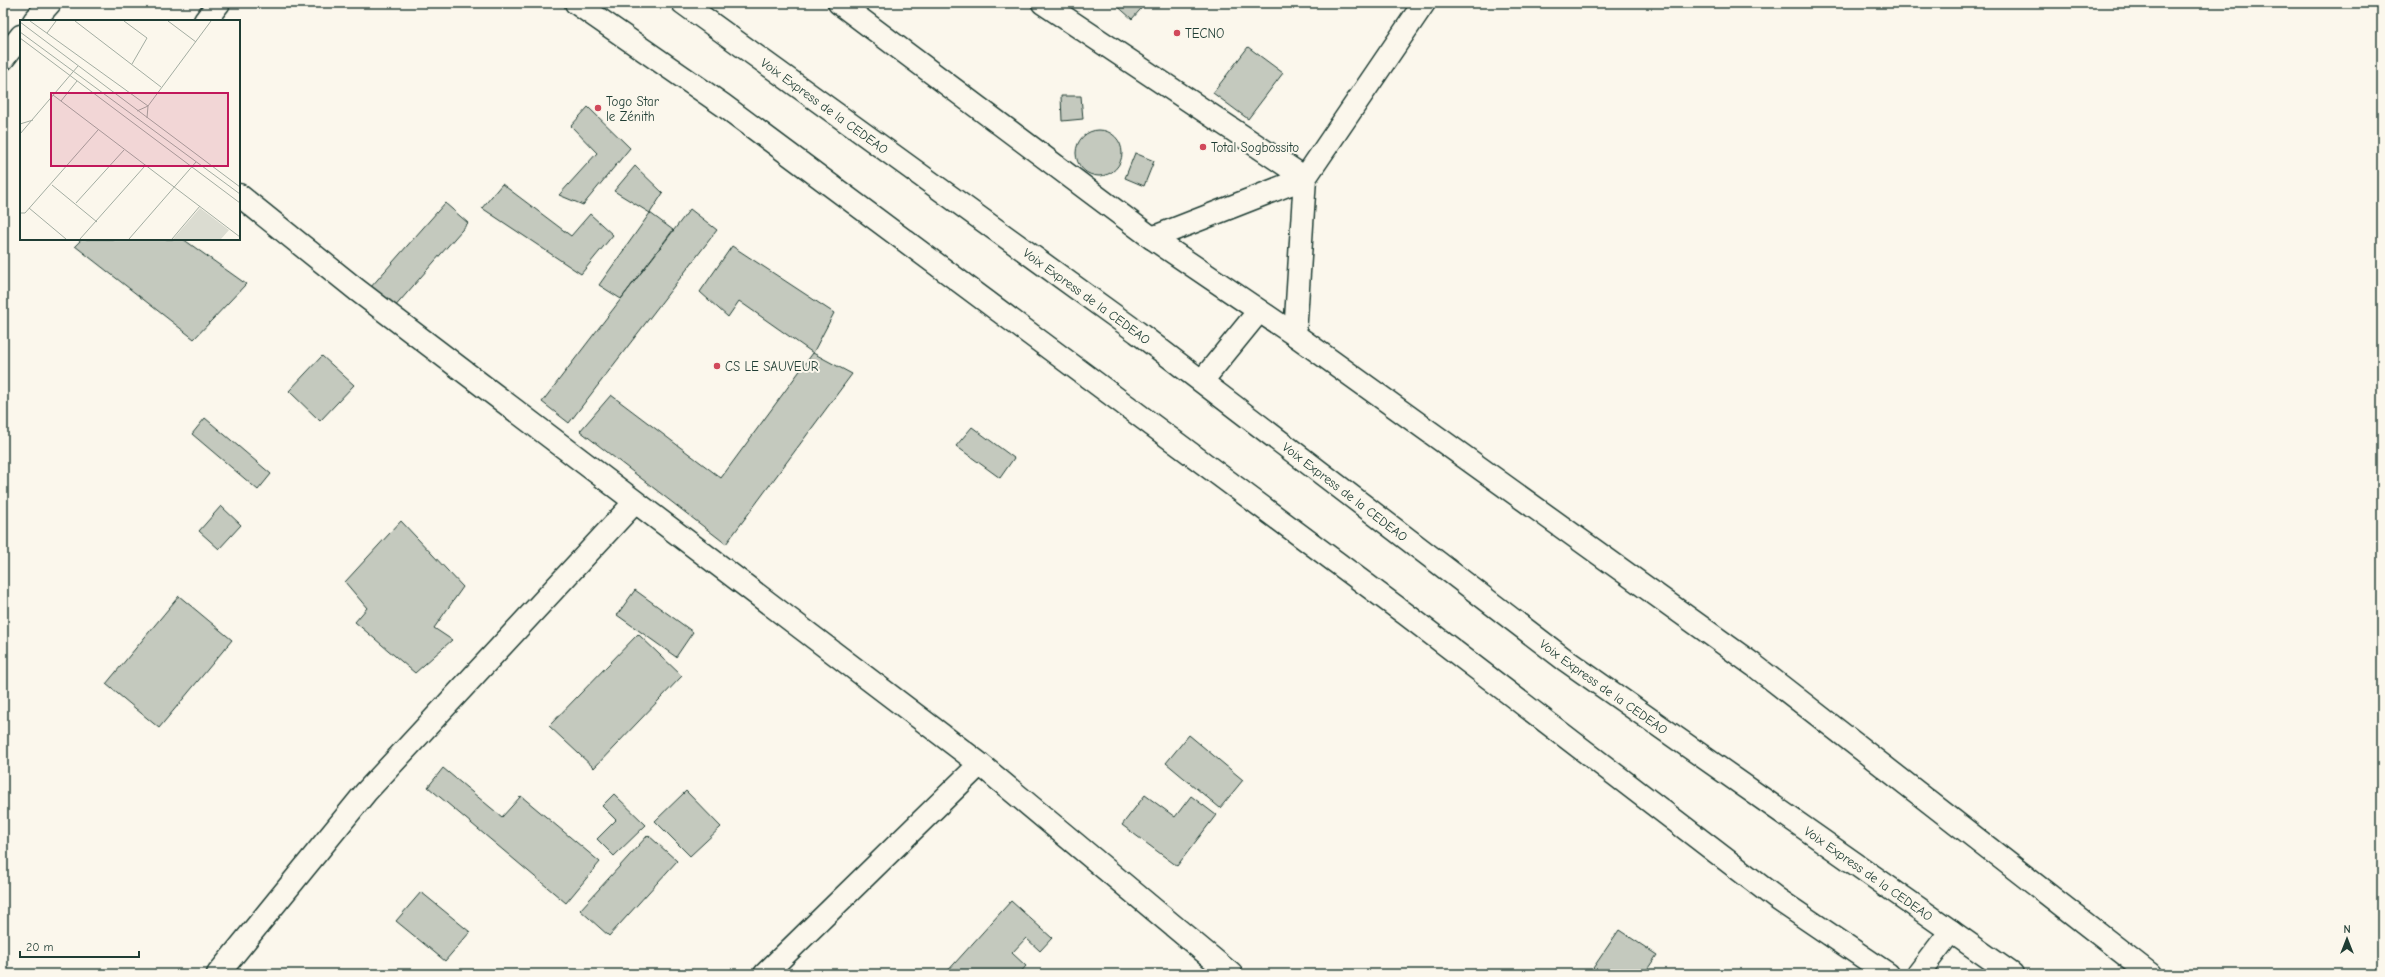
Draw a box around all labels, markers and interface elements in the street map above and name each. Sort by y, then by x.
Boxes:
inset map [20,20,240,240]
place label: TECNO [1185,26,1224,41]
marker: TECNO [1172,28,1182,38]
street label: Voix Express de la CEDEAO [758,55,891,157]
place label: Togo Star le Zénith [606,94,660,124]
marker: Togo Star le Zénith [593,103,603,113]
place label: Total Sogbossito [1211,140,1299,155]
marker: Total Sogbossito [1198,142,1208,152]
street label: Voix Express de la CEDEAO [1021,245,1154,347]
place label: CS LE SAUVEUR [725,359,819,374]
marker: CS LE SAUVEUR [712,361,722,371]
street label: Voix Express de la CEDEAO [1280,439,1411,544]
street label: Voix Express de la CEDEAO [1537,636,1671,737]
street label: Voix Express de la CEDEAO [1802,823,1936,924]
north arrow [2327,919,2367,959]
text: N [2343,923,2351,936]
scale bar [20,933,139,959]
text: 20 m [26,940,54,954]

